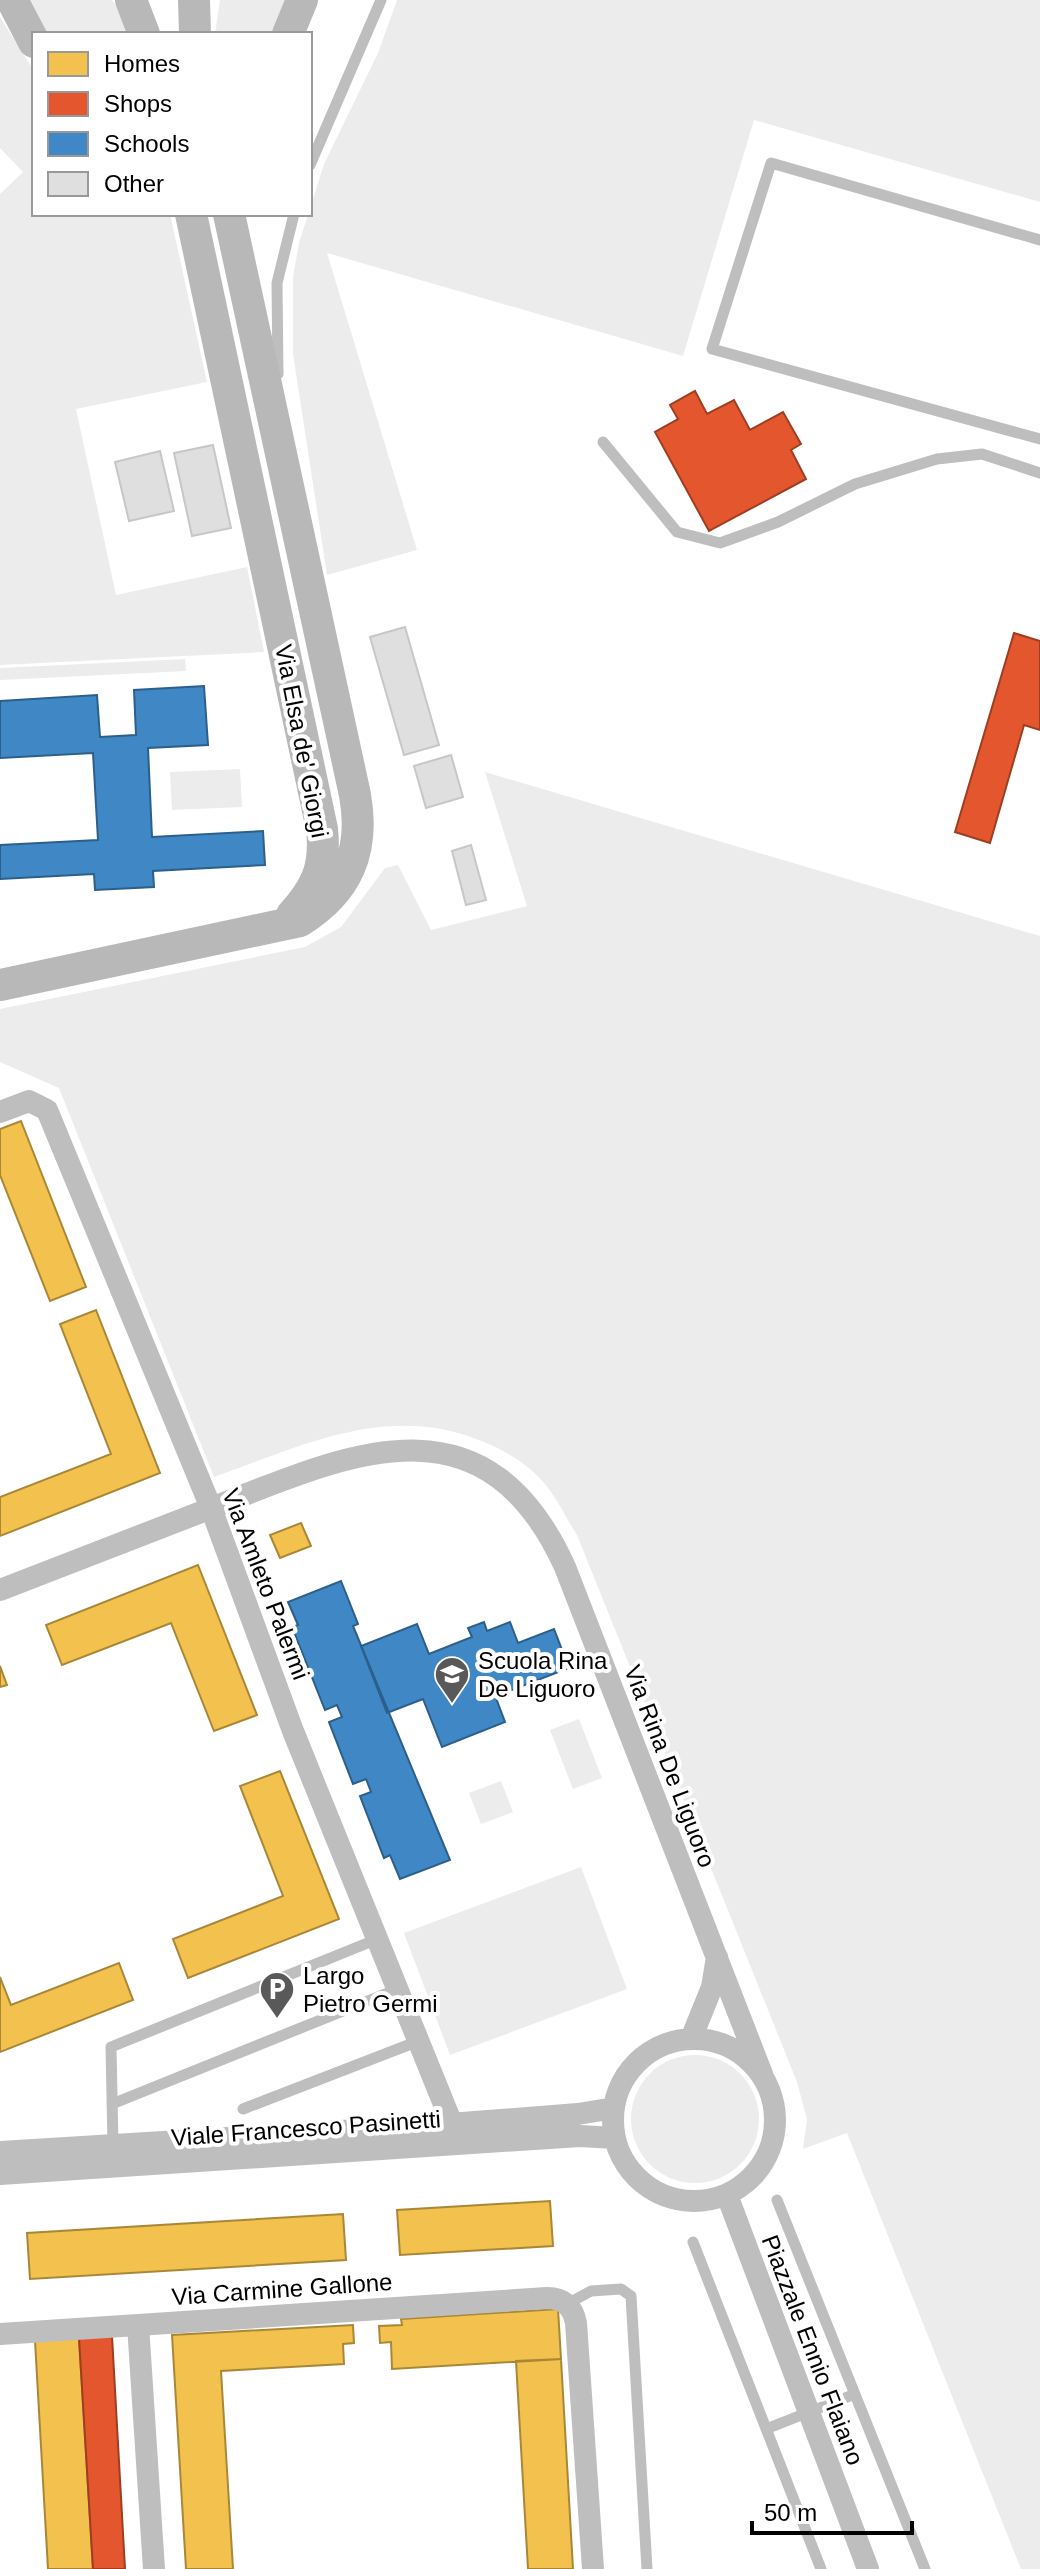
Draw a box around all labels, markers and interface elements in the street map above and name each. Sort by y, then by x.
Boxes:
legend [32,32,312,216]
text: Homes [104,50,180,77]
text: Shops [104,90,172,117]
text: Schools [104,130,189,157]
text: Other [104,170,164,197]
street label: Via Elsa de' Giorgi [270,642,334,840]
street label: Via Amleto Palermi [217,1485,315,1683]
place label: Scuola Rina De Liguoro [478,1647,608,1702]
school or university icon: Scuola Rina De Liguoro [433,1655,471,1705]
street label: Via Rina De Liguoro [619,1661,721,1871]
place label: Largo Pietro Germi [303,1962,438,2017]
parking icon: Largo Pietro Germi [258,1970,296,2020]
street label: Viale Francesco Pasinetti [170,2105,442,2151]
street label: Piazzale Ennio Flaiano [757,2231,869,2469]
street label: Via Carmine Gallone [171,2268,393,2310]
scale bar [752,2485,912,2535]
text: 50 m [764,2499,817,2526]

